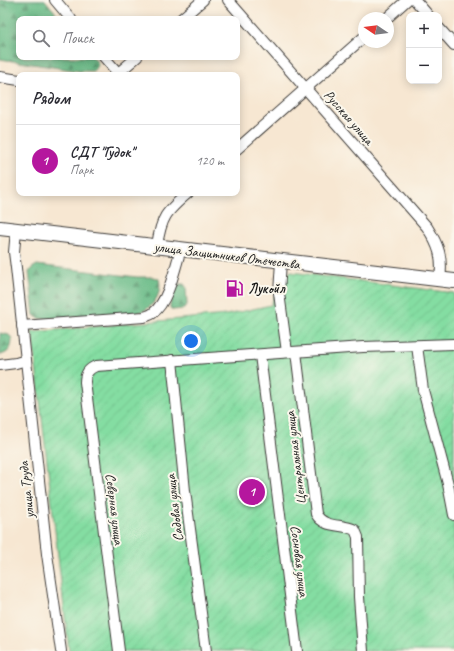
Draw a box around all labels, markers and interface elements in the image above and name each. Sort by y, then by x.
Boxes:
north arrow [358,12,394,48]
map controls [406,12,442,84]
button: + [406,12,442,48]
search box [16,16,240,60]
icon: search [30,27,52,49]
text: Поиск [62,29,94,48]
button: − [406,48,442,84]
street label: Русская улица [320,86,378,149]
text: Рядом [32,88,70,109]
text: СДТ "Гудок" [70,143,134,162]
text: 1 [42,153,48,169]
text: 120 m [196,153,224,169]
text: Парк [70,162,93,178]
street label: улица Защитников Отечества [152,238,302,273]
fuel station icon: Лукойл [225,278,245,298]
place label: Лукойл [248,280,286,297]
your location [181,331,201,351]
street label: Центральная улица [281,409,310,506]
street label: улица Труда [15,459,38,520]
street label: Северная улица [102,473,127,546]
street label: Садовая улица [162,473,187,542]
pin: 1 [239,477,265,507]
street label: Сосновая улица [287,524,312,598]

